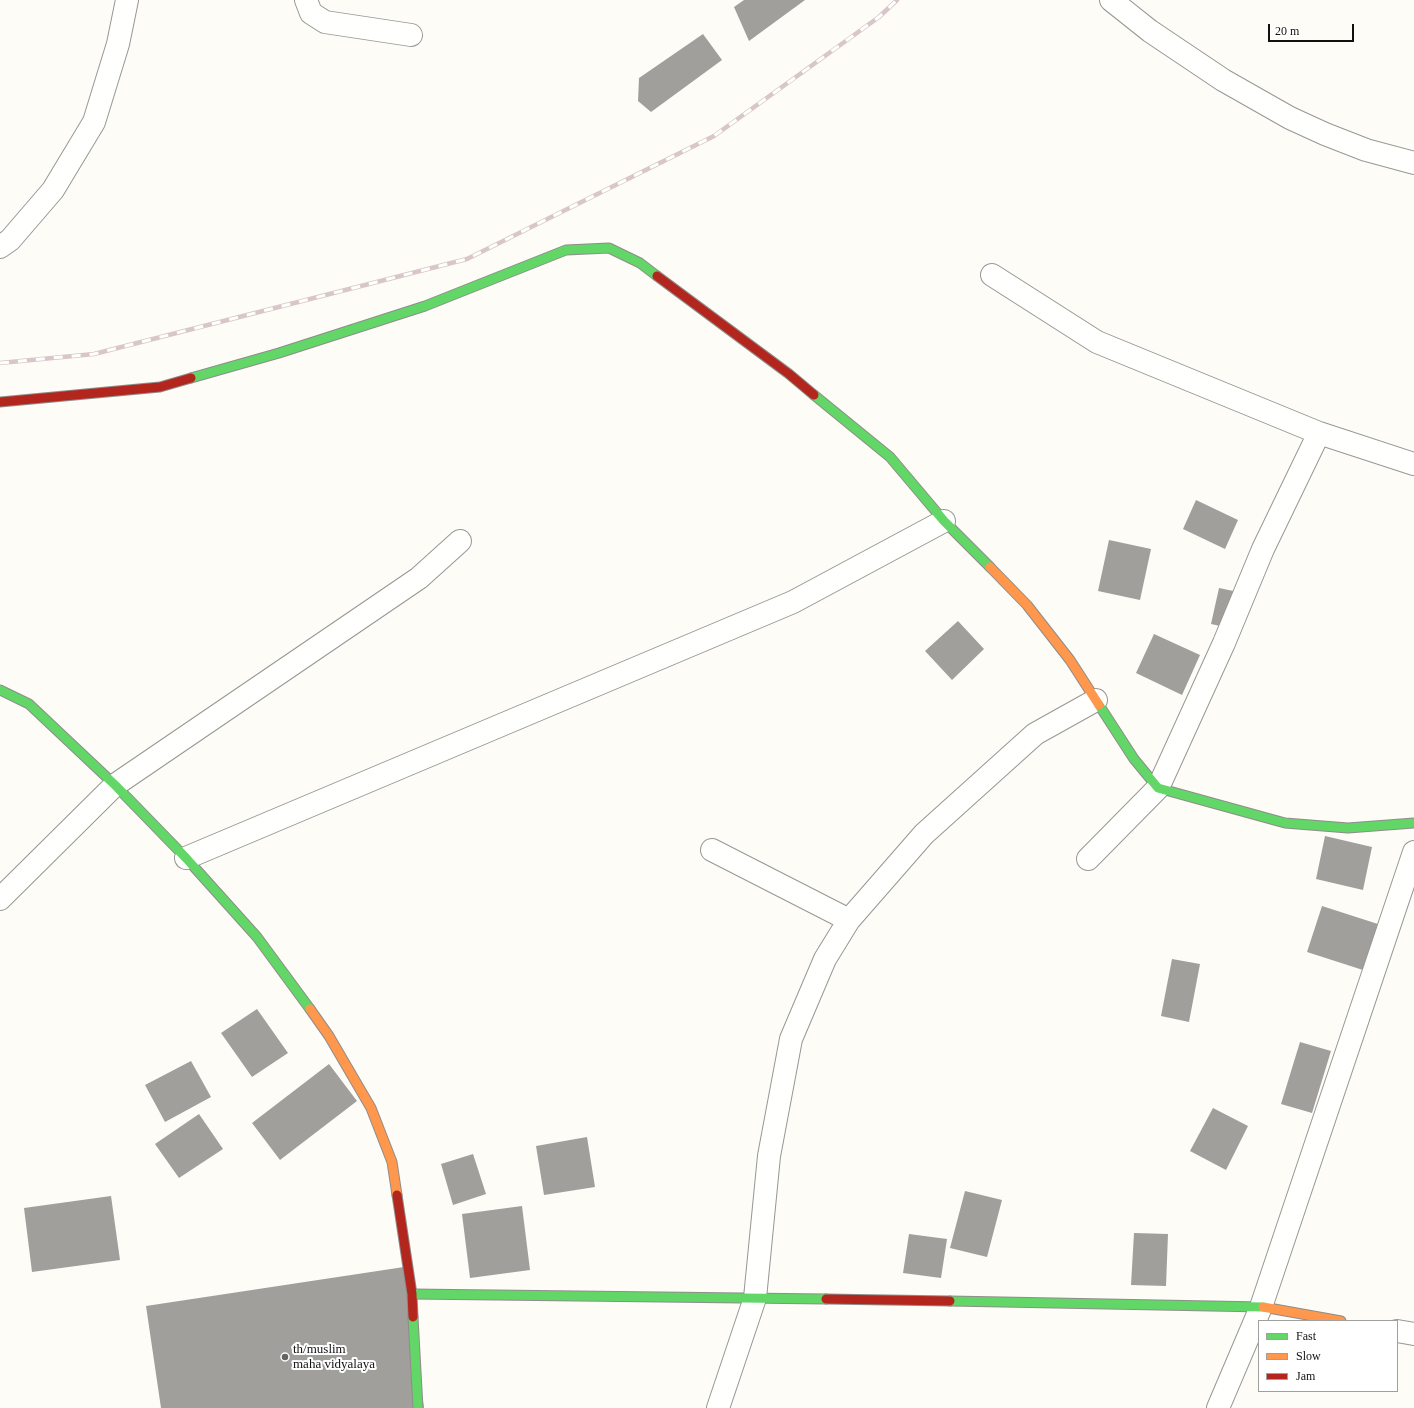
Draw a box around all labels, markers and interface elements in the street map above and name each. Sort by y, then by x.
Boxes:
scale bar [1270,16,1356,42]
text: 20 m [1275,24,1299,38]
legend [1258,1320,1398,1392]
text: Fast [1296,1329,1316,1343]
place label: th/muslim maha vidyalaya [293,1342,375,1373]
text: Slow [1296,1349,1321,1363]
marker: th/muslim maha vidyalaya [280,1352,290,1362]
text: Jam [1296,1369,1315,1383]

